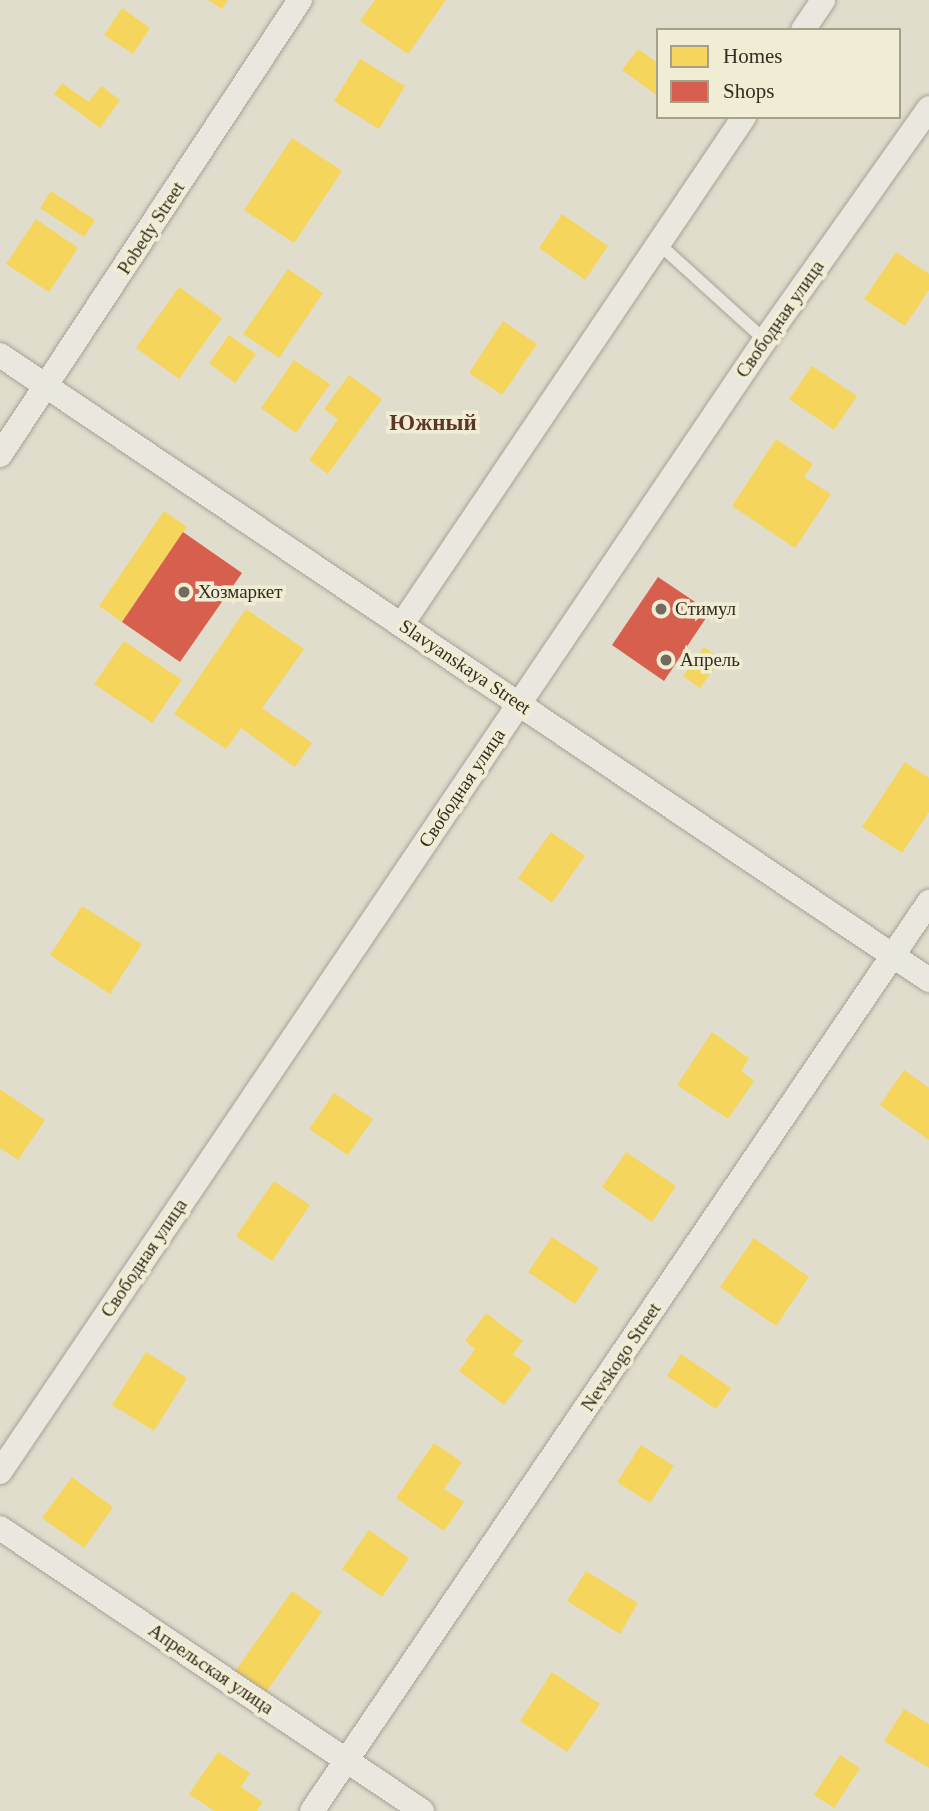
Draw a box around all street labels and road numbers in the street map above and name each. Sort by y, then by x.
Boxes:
street label: Pobedy Street [113,177,189,279]
street label: Свободная улица [731,256,829,382]
street label: Slavyanskaya Street [395,615,535,719]
street label: Свободная улица [414,724,510,852]
street label: Свободная улица [96,1194,192,1322]
street label: Nevskogo Street [576,1298,666,1416]
street label: Апрельская улица [144,1619,278,1719]

